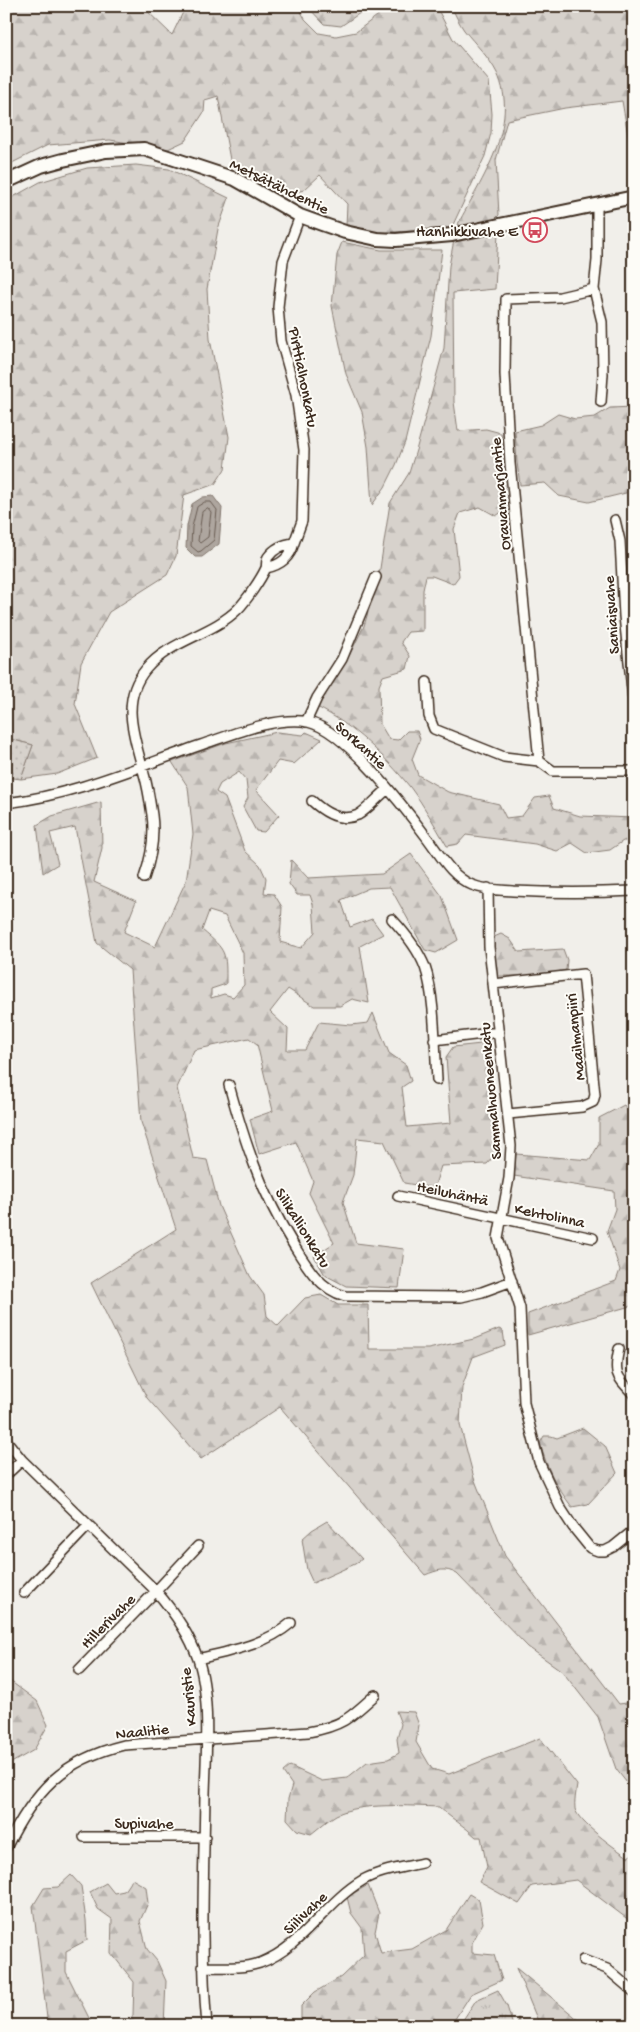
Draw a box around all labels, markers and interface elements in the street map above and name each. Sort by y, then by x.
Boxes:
street label: Metsätähdentie [226,156,332,221]
bus stop icon: Hanhikkivahe E [522,217,548,243]
place label: Hanhikkivahe E [416,224,519,243]
street label: Pirttialhonkatu [282,325,321,430]
street label: Oravanmarjantie [488,436,517,551]
street label: Saniaisvahe [601,574,626,655]
street label: Sorkantie [330,718,390,775]
street label: Maailmanpiiri [563,992,592,1081]
street label: Sammalhuoneenkatu [477,1021,508,1160]
street label: Heiluhäntä [415,1179,491,1212]
street label: Silikallionkatu [269,1185,333,1273]
street label: Kehtolinna [512,1201,587,1234]
street label: Hillerivahe [78,1591,141,1654]
street label: Kauristie [178,1666,203,1727]
street label: Naalitie [115,1721,171,1746]
street label: Supivahe [114,1816,174,1835]
street label: Siilivahe [280,1888,333,1940]

